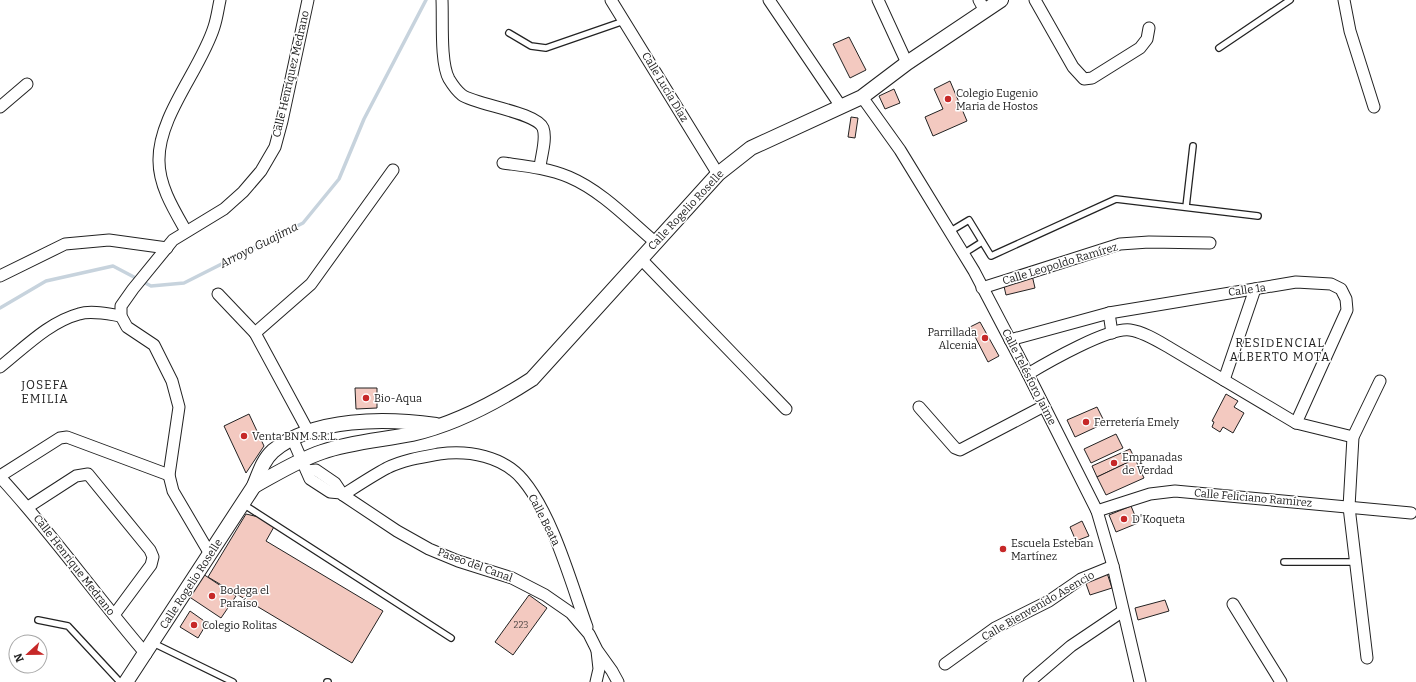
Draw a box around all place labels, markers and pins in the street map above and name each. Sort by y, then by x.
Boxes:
place label: Colegio Eugenio Maria de Hostos [956,87,1038,113]
marker: Colegio Eugenio Maria de Hostos [943,94,953,104]
place label: Parrillada Alcenia [927,326,977,352]
marker: Parrillada Alcenia [980,333,990,343]
place label: Bio-Aqua [374,392,422,405]
marker: Bio-Aqua [361,393,371,403]
place label: Ferretería Emely [1094,416,1179,429]
marker: Ferretería Emely [1081,417,1091,427]
place label: Venta BNM S.R.L. [252,430,338,443]
marker: Venta BNM S.R.L. [239,431,249,441]
place label: Empanadas de Verdad [1122,451,1182,477]
marker: Empanadas de Verdad [1109,458,1119,468]
place label: D'Koqueta [1132,513,1185,526]
marker: D'Koqueta [1119,514,1129,524]
place label: Escuela Esteban Martínez [1011,537,1094,563]
marker: Escuela Esteban Martínez [998,544,1008,554]
place label: Bodega el Paraíso [220,584,269,610]
marker: Bodega el Paraíso [207,591,217,601]
place label: Colegio Rolitas [202,619,277,632]
marker: Colegio Rolitas [189,620,199,630]

